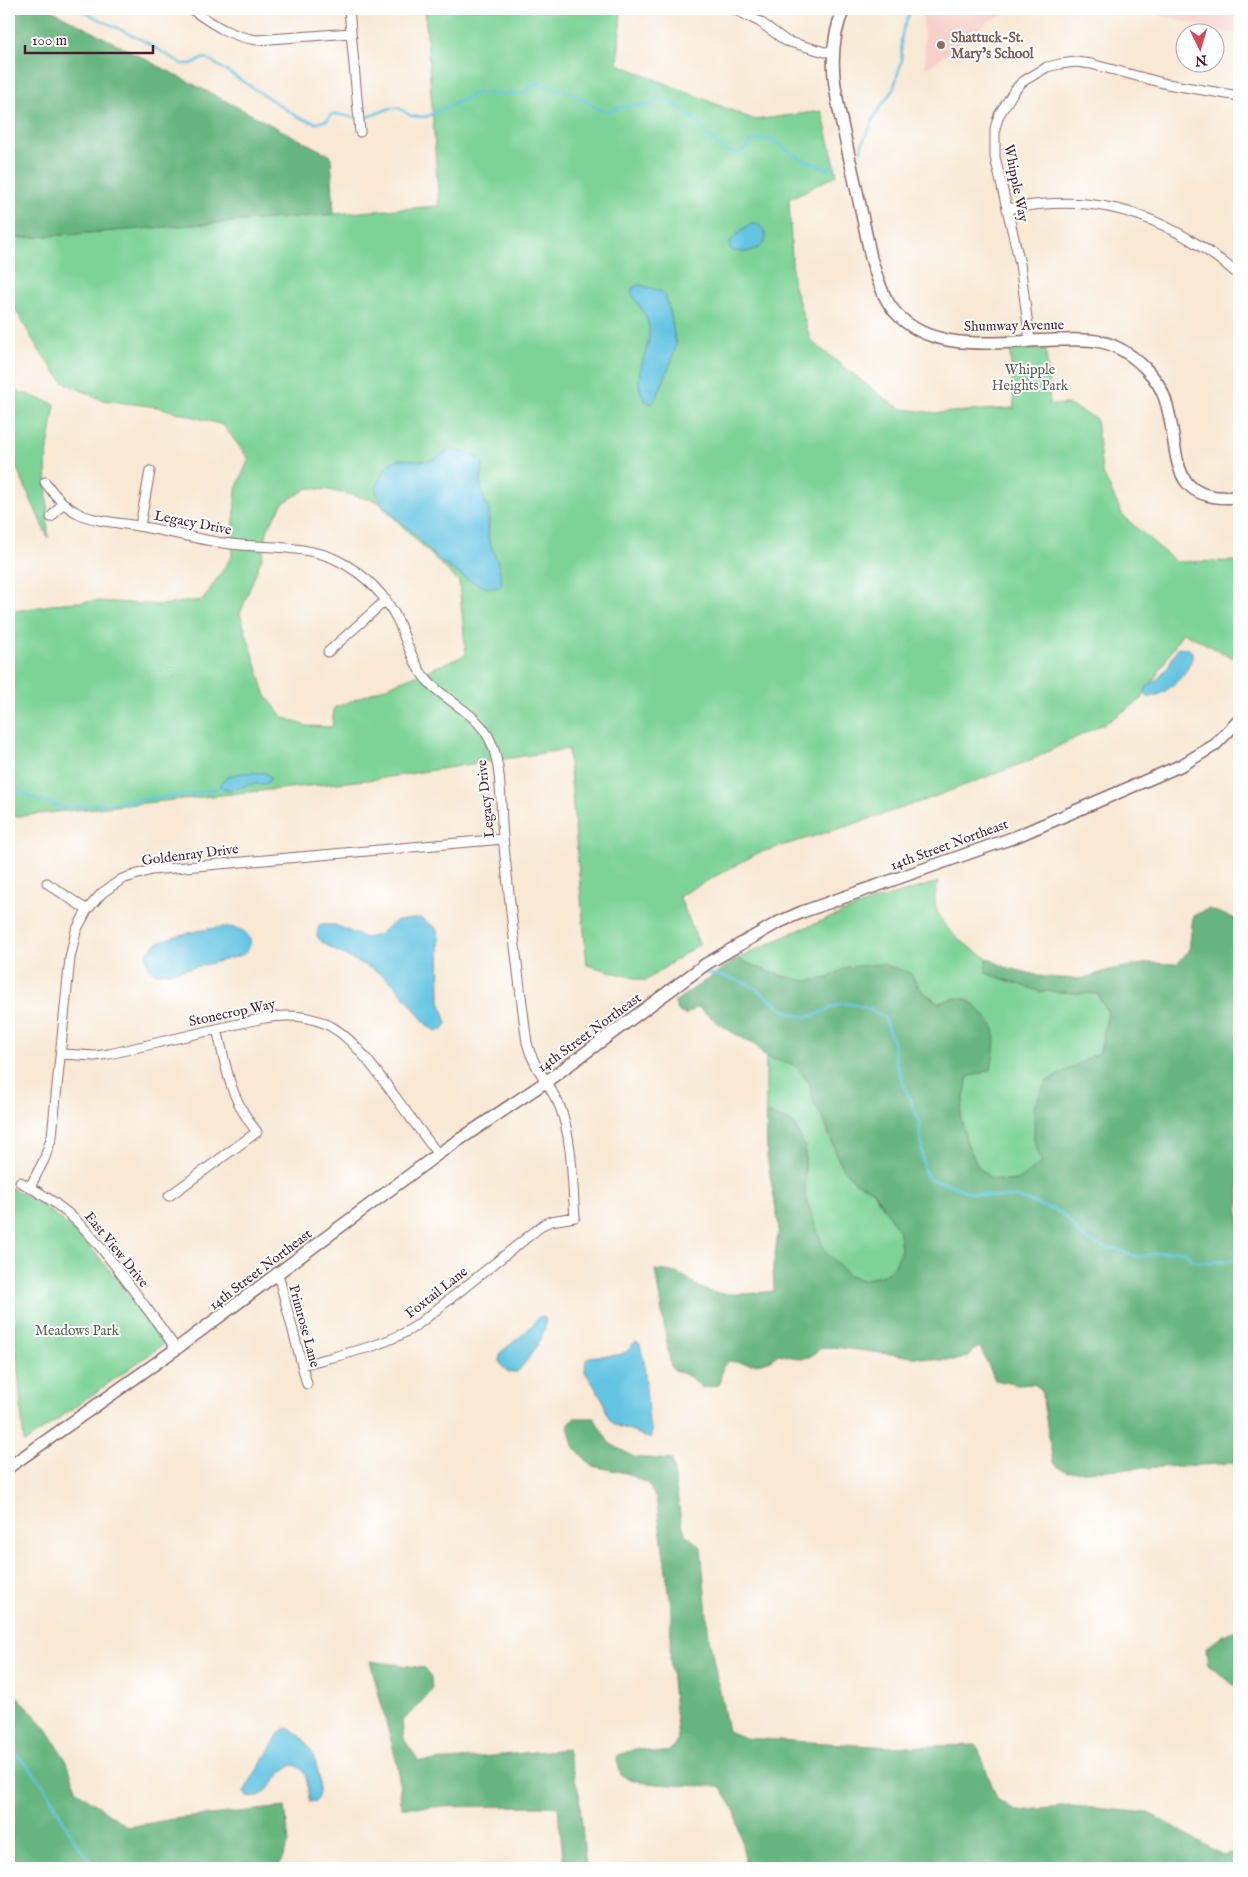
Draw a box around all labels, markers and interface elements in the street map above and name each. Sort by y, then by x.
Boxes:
scale bar [25,22,152,54]
north arrow [1176,22,1226,72]
place label: Shattuck-St. Mary’s School [951,29,1035,63]
text: 100 m [32,31,68,50]
marker: Shattuck-St. Mary’s School [935,39,947,51]
text: N [1194,50,1209,69]
street label: Whipple Way [1000,143,1032,224]
street label: Shumway Avenue [964,316,1065,336]
park label: Whipple Heights Park [992,361,1069,395]
street label: Legacy Drive [152,507,234,539]
street label: Legacy Drive [473,758,499,839]
street label: 14th Street Northeast [888,815,1011,875]
street label: Goldenray Drive [141,840,240,870]
street label: 14th Street Northeast [534,989,645,1077]
street label: Stonecrop Way [187,995,277,1031]
street label: East View Drive [80,1208,153,1292]
street label: 14th Street Northeast [206,1225,316,1314]
street label: Foxtail Lane [402,1262,472,1323]
street label: Primrose Lane [284,1283,324,1370]
park label: Meadows Park [35,1322,120,1340]

